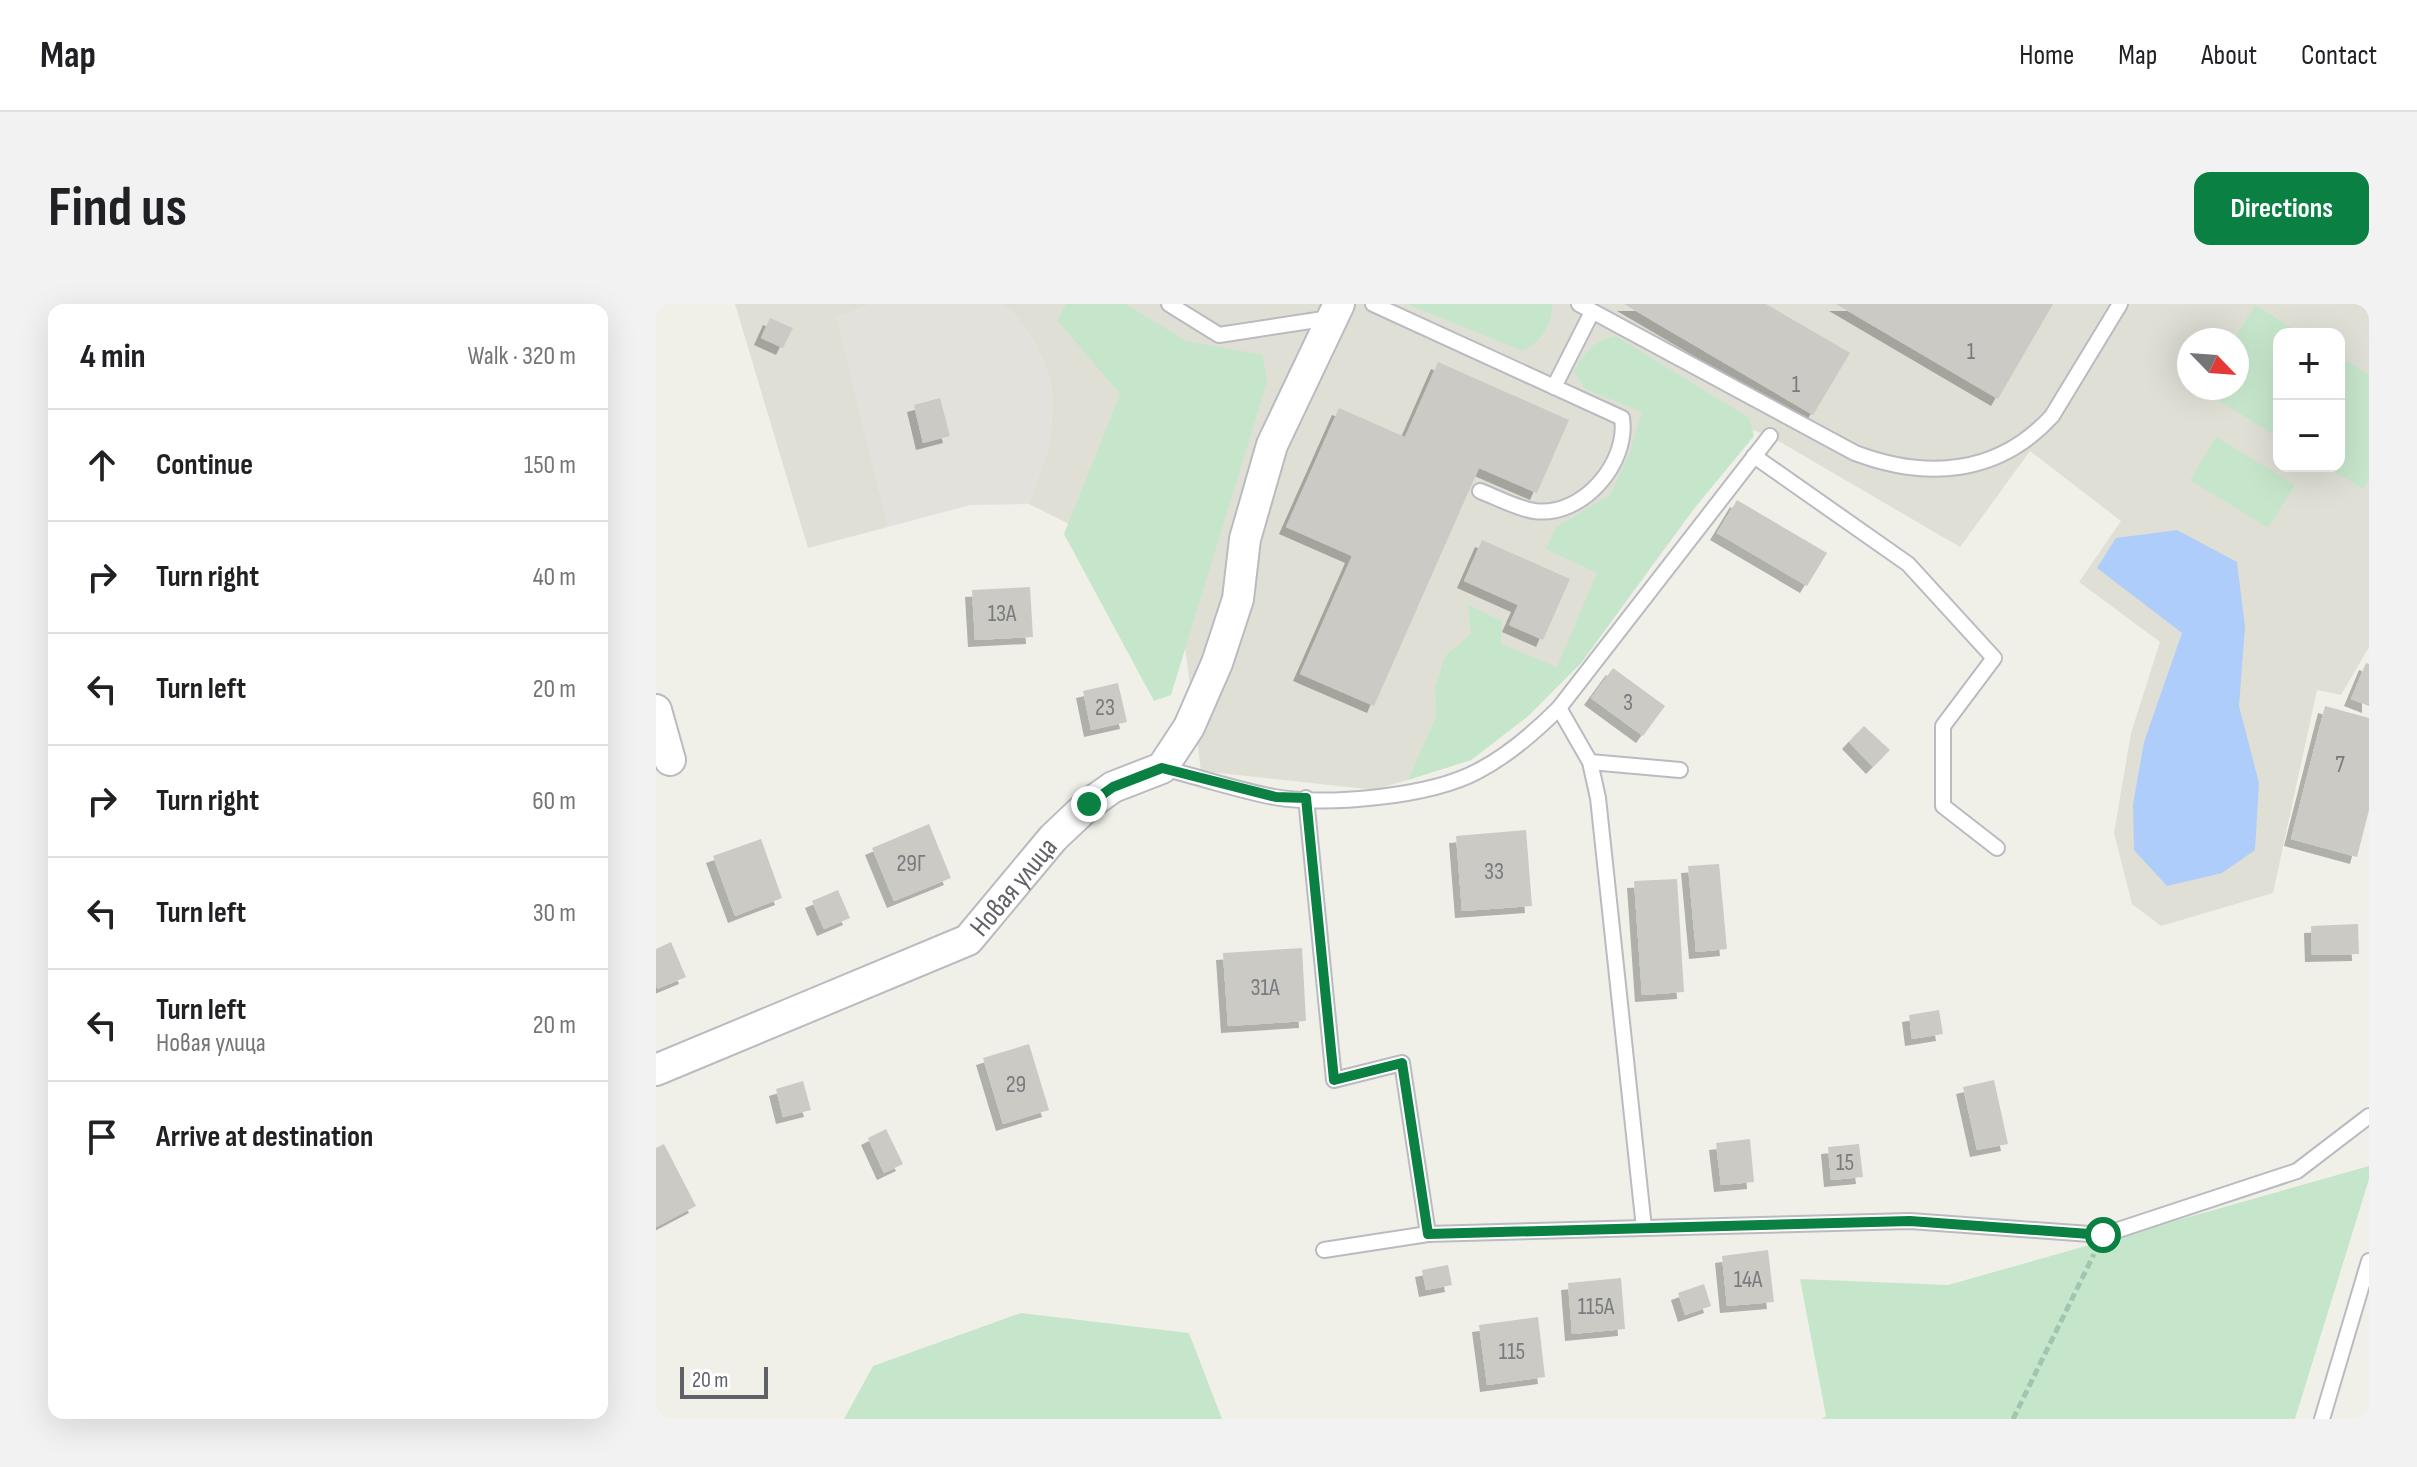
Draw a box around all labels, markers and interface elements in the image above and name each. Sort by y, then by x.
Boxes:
text: Map [40,33,96,78]
text: Home [2019,39,2074,72]
text: Map [2118,39,2157,72]
text: About [2201,39,2257,72]
text: Contact [2301,39,2377,72]
button: Directions [2194,172,2369,245]
text: Find us [48,175,187,242]
north arrow [2177,328,2249,400]
map controls [2273,328,2345,472]
button: + [2273,328,2345,400]
text: 4 min [80,336,146,377]
house number: 1 [1967,337,1976,366]
text: Walk · 320 m [468,341,576,372]
house number: 1 [1792,370,1801,399]
button: − [2273,400,2345,472]
icon: ahead [80,443,124,487]
text: Continue [156,447,253,483]
text: 150 m [524,450,576,481]
icon: right [80,555,124,599]
text: Turn right [156,559,259,595]
text: 40 m [533,562,576,593]
house number: 13А [988,599,1017,628]
icon: left [80,667,124,711]
text: Turn left [156,671,246,707]
text: 20 m [533,674,576,705]
house number: 3 [1623,688,1633,717]
house number: 23 [1095,693,1115,722]
house number: 7 [2335,750,2345,779]
icon: right [80,779,124,823]
text: Turn right [156,783,259,819]
text: 60 m [532,786,576,817]
route end [1071,786,1107,822]
street label: Новая улица [963,831,1065,943]
house number: 29Г [896,849,926,878]
house number: 33 [1484,857,1504,886]
icon: left [80,891,124,935]
text: Turn left [156,895,246,931]
text: 30 m [533,898,576,929]
house number: 31А [1250,973,1280,1002]
text: Turn left [156,992,246,1028]
icon: left [80,1003,124,1047]
text: 20 m [533,1010,576,1041]
text: Новая улица [156,1028,266,1059]
house number: 29 [1006,1070,1026,1099]
icon: arrive [80,1115,124,1159]
text: Arrive at destination [156,1119,373,1155]
house number: 15 [1836,1148,1854,1177]
route start [2085,1217,2121,1253]
house number: 14А [1734,1265,1763,1294]
house number: 115А [1578,1292,1615,1321]
house number: 115 [1499,1337,1525,1366]
scale bar [680,1363,768,1399]
text: 20 m [692,1367,729,1394]

